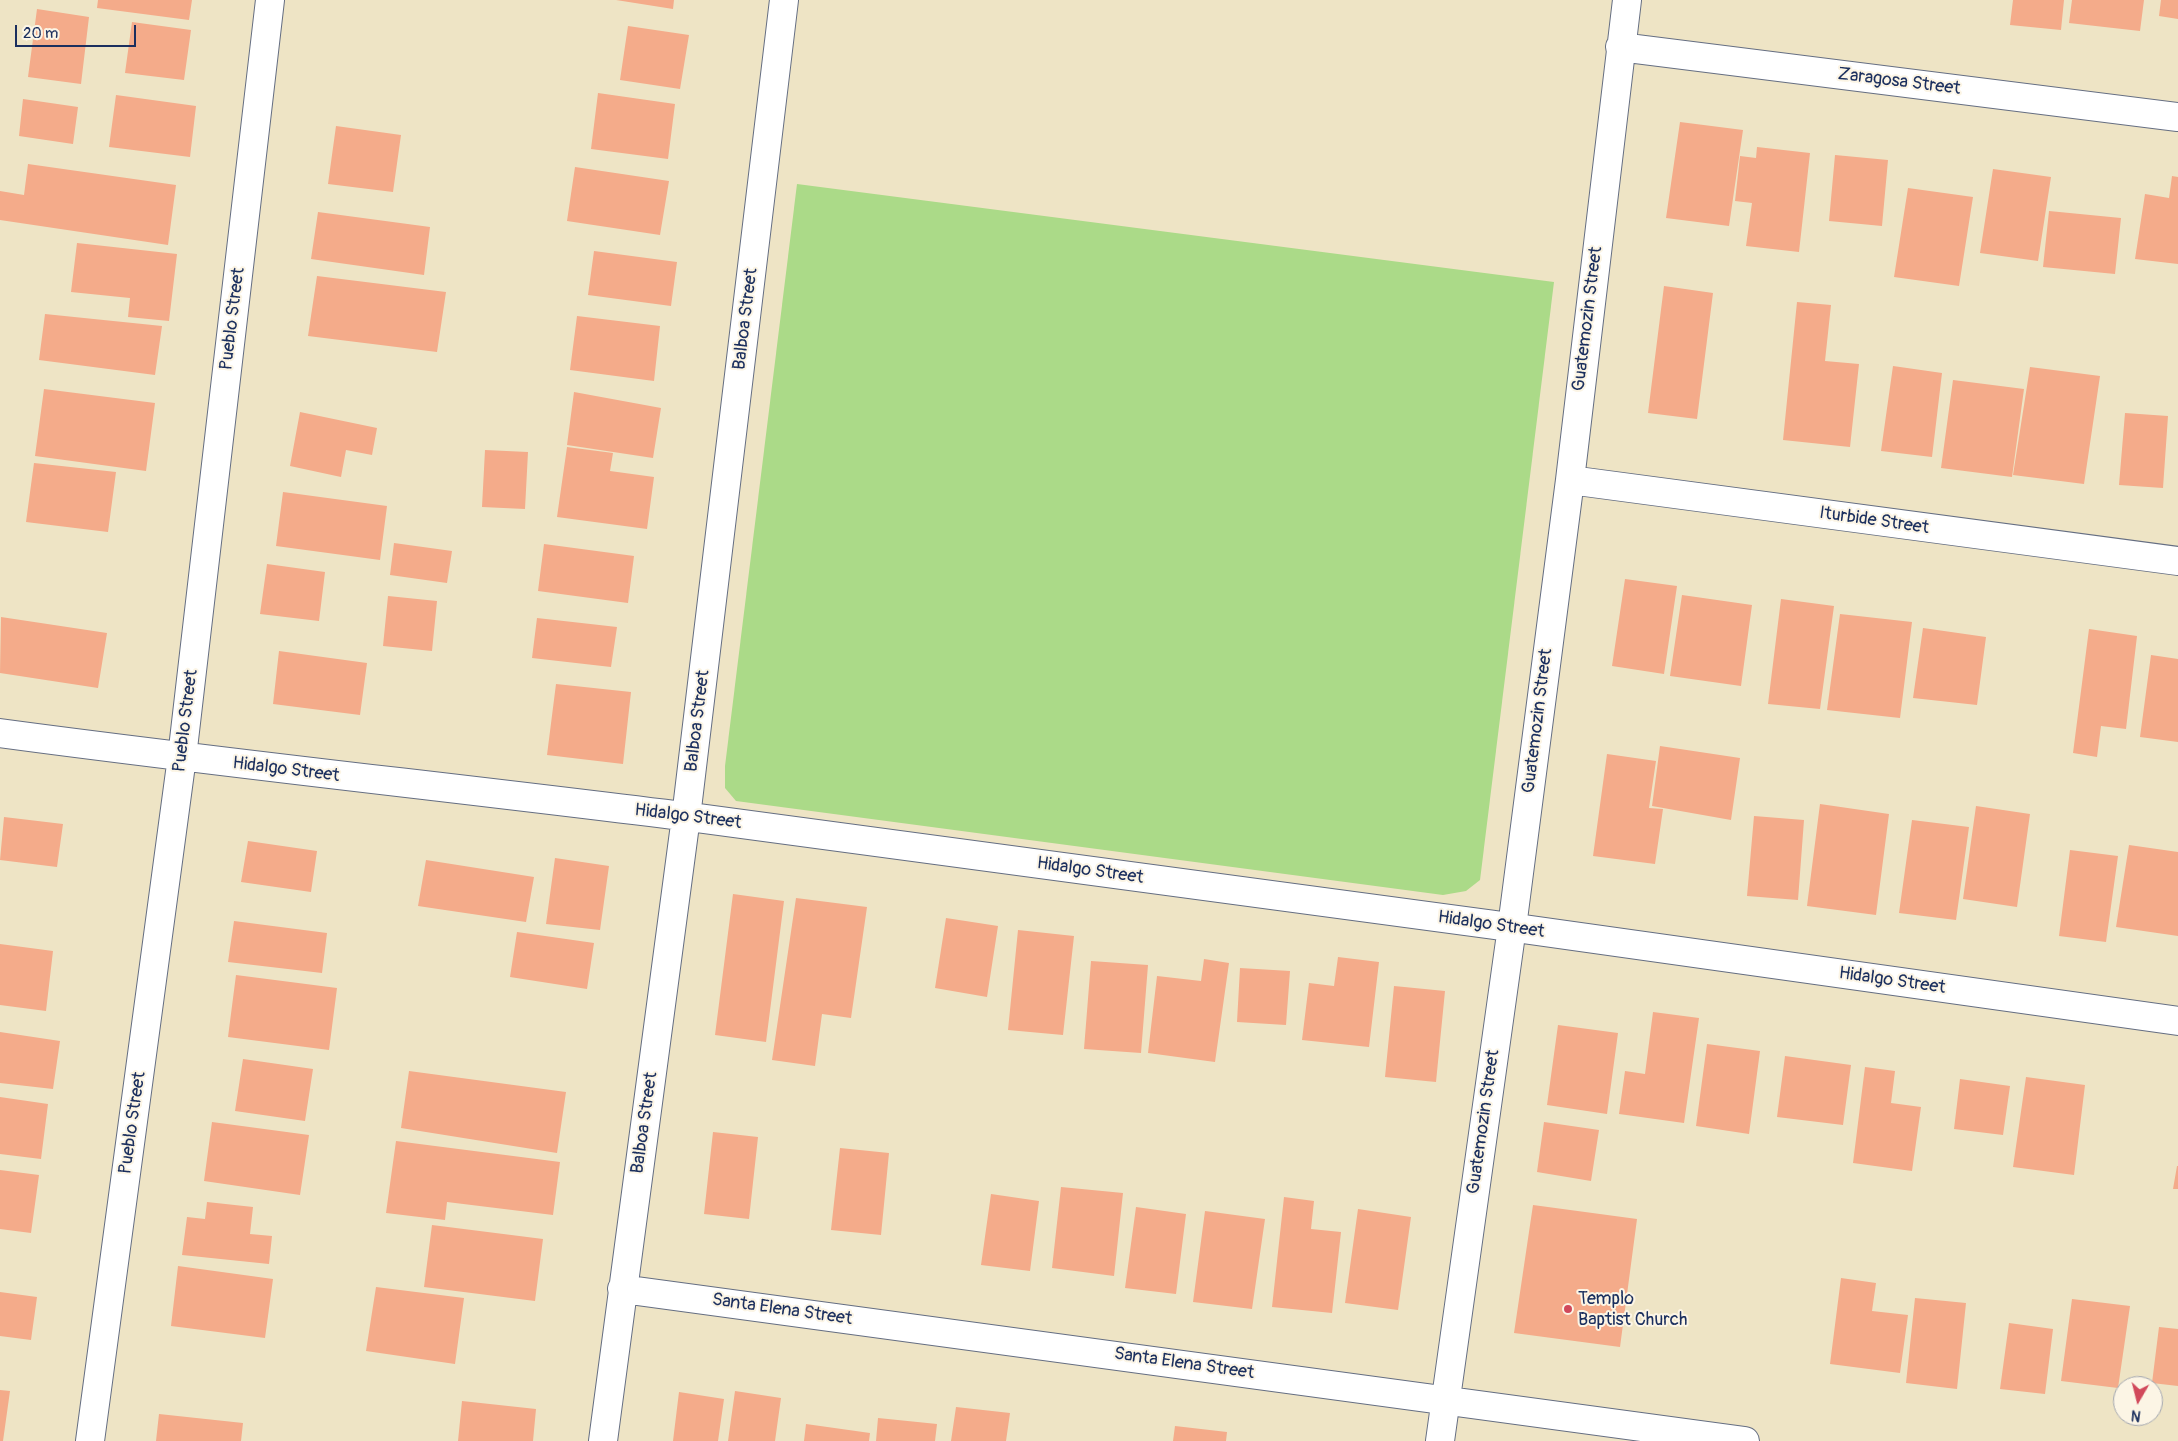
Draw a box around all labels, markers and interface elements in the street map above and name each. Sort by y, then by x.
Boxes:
scale bar [18,15,139,47]
text: 20 m [23,24,58,43]
street label: Zaragosa Street [1836,64,1962,100]
street label: Guatemozin Street [1568,245,1608,393]
street label: Pueblo Street [216,266,250,372]
street label: Balboa Street [729,267,763,371]
street label: Iturbide Street [1818,503,1930,539]
street label: Guatemozin Street [1518,647,1558,795]
street label: Pueblo Street [169,668,203,774]
street label: Balboa Street [681,669,715,773]
street label: Hidalgo Street [231,753,341,787]
street label: Hidalgo Street [633,800,743,834]
street label: Hidalgo Street [1035,853,1145,889]
street label: Hidalgo Street [1436,907,1546,943]
street label: Hidalgo Street [1837,963,1947,999]
street label: Guatemozin Street [1463,1048,1505,1196]
street label: Pueblo Street [115,1070,151,1176]
street label: Balboa Street [627,1071,663,1175]
place label: Templo Baptist Church [1578,1288,1687,1330]
street label: Santa Elena Street [711,1289,853,1331]
marker: Templo Baptist Church [1562,1303,1574,1315]
street label: Santa Elena Street [1113,1343,1255,1385]
north arrow [2113,1376,2163,1426]
text: N [2130,1406,2142,1424]

